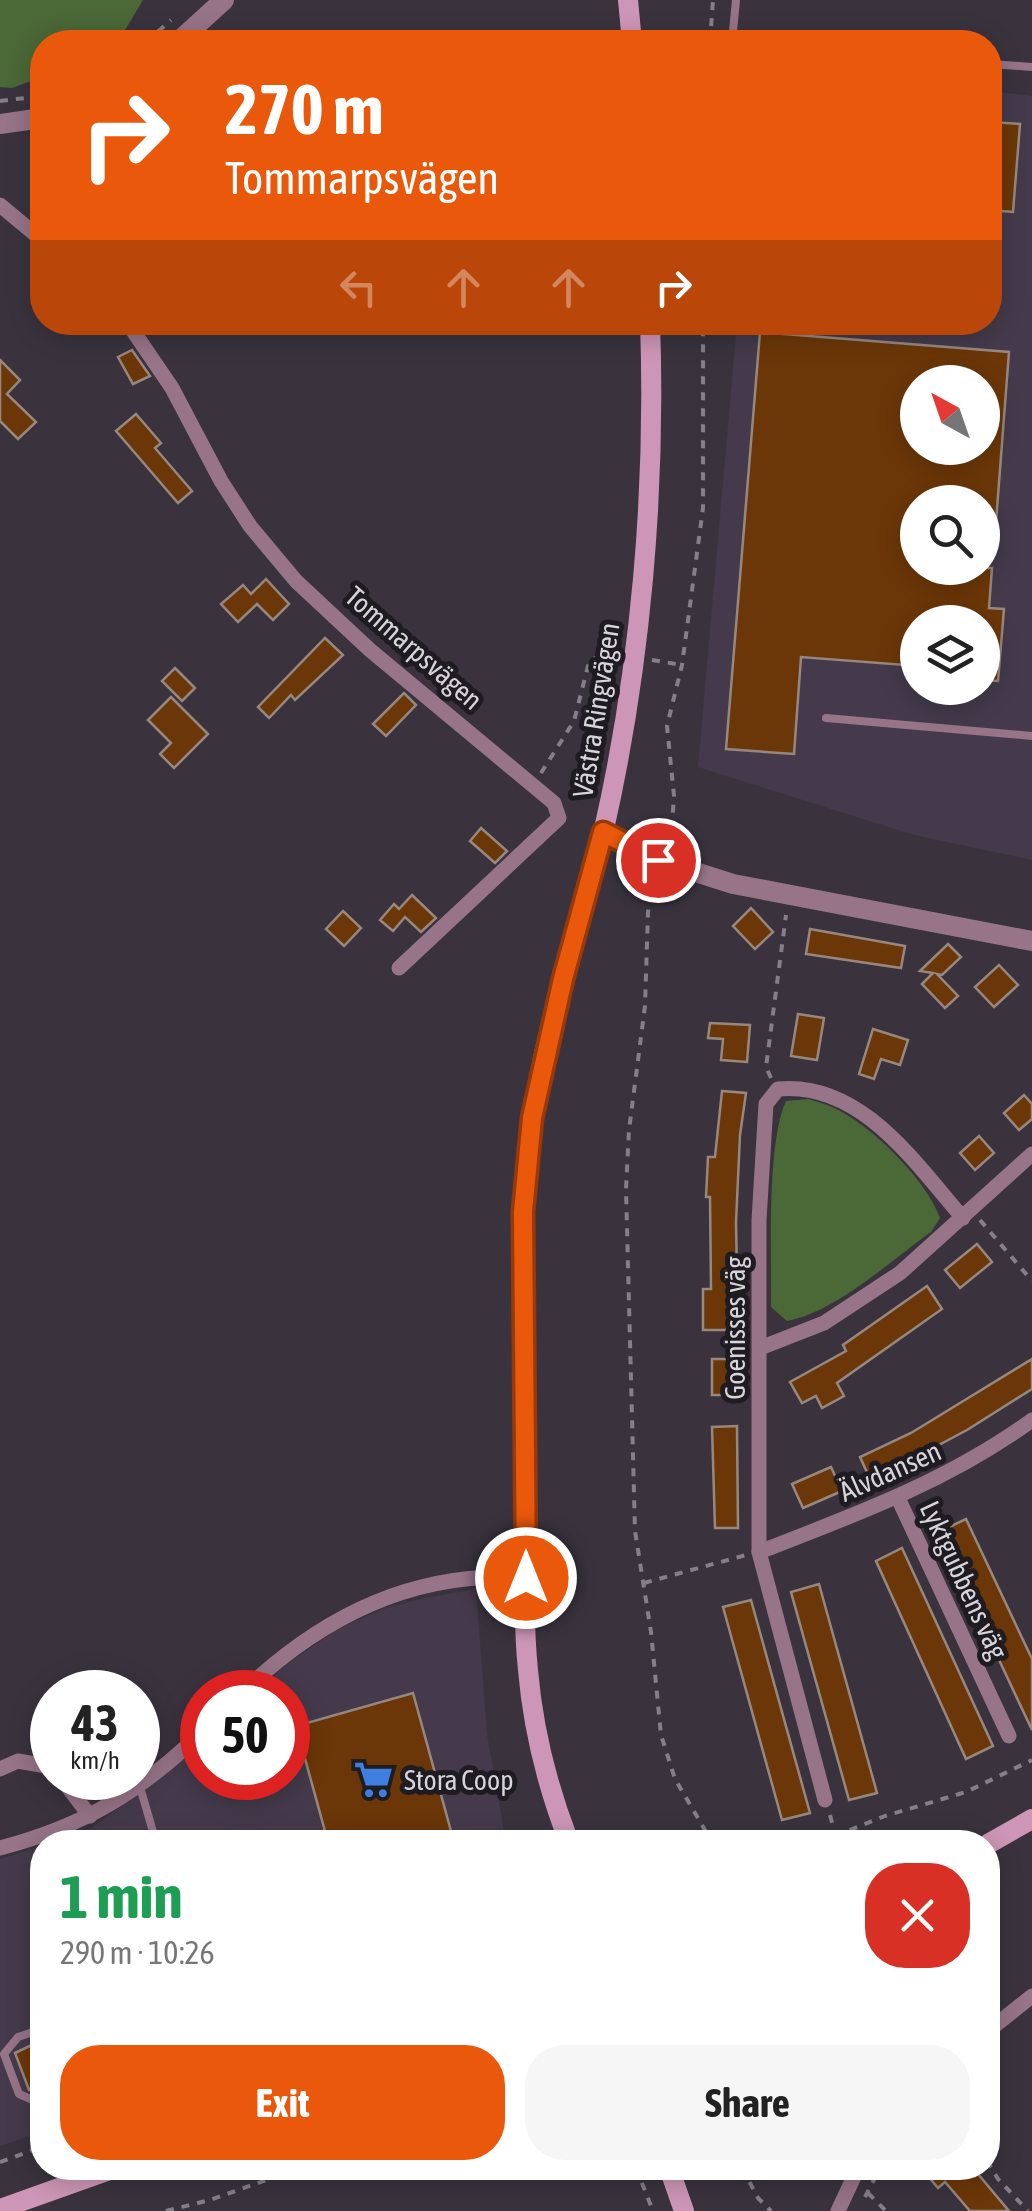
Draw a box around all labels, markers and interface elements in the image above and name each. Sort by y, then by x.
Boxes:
text: 270 m [225,69,384,149]
icon: right [60,70,190,200]
text: Tommarpsvägen [225,152,499,204]
icon: left [331,260,386,315]
icon: ahead [436,260,491,315]
icon: ahead [541,260,596,315]
icon: right [646,260,701,315]
north arrow [900,365,1000,465]
map controls [900,365,1000,705]
button: search [900,485,1000,585]
street label: Tommarpsvägen [339,580,489,716]
button: layers [900,605,1000,705]
street label: Västra Ringvägen [566,620,626,800]
pin [616,818,701,903]
icon: arrive [631,833,686,888]
street label: Goenisses väg [719,1256,751,1400]
street label: Älvdansen [834,1434,946,1508]
street label: Lyktgubbens väg [914,1496,1014,1664]
position arrow [474,1526,578,1630]
speed limit sign: 50 [180,1670,310,1800]
text: 43 [71,1694,118,1752]
text: km/h [70,1746,120,1774]
supermarket icon: Stora Coop [353,1759,395,1801]
place label: Stora Coop [404,1764,513,1796]
text: 1 min [60,1862,183,1931]
button: close [865,1863,970,1968]
text: 290 m · 10:26 [60,1934,215,1971]
button: Exit [60,2045,505,2160]
button: Share [525,2045,970,2160]

